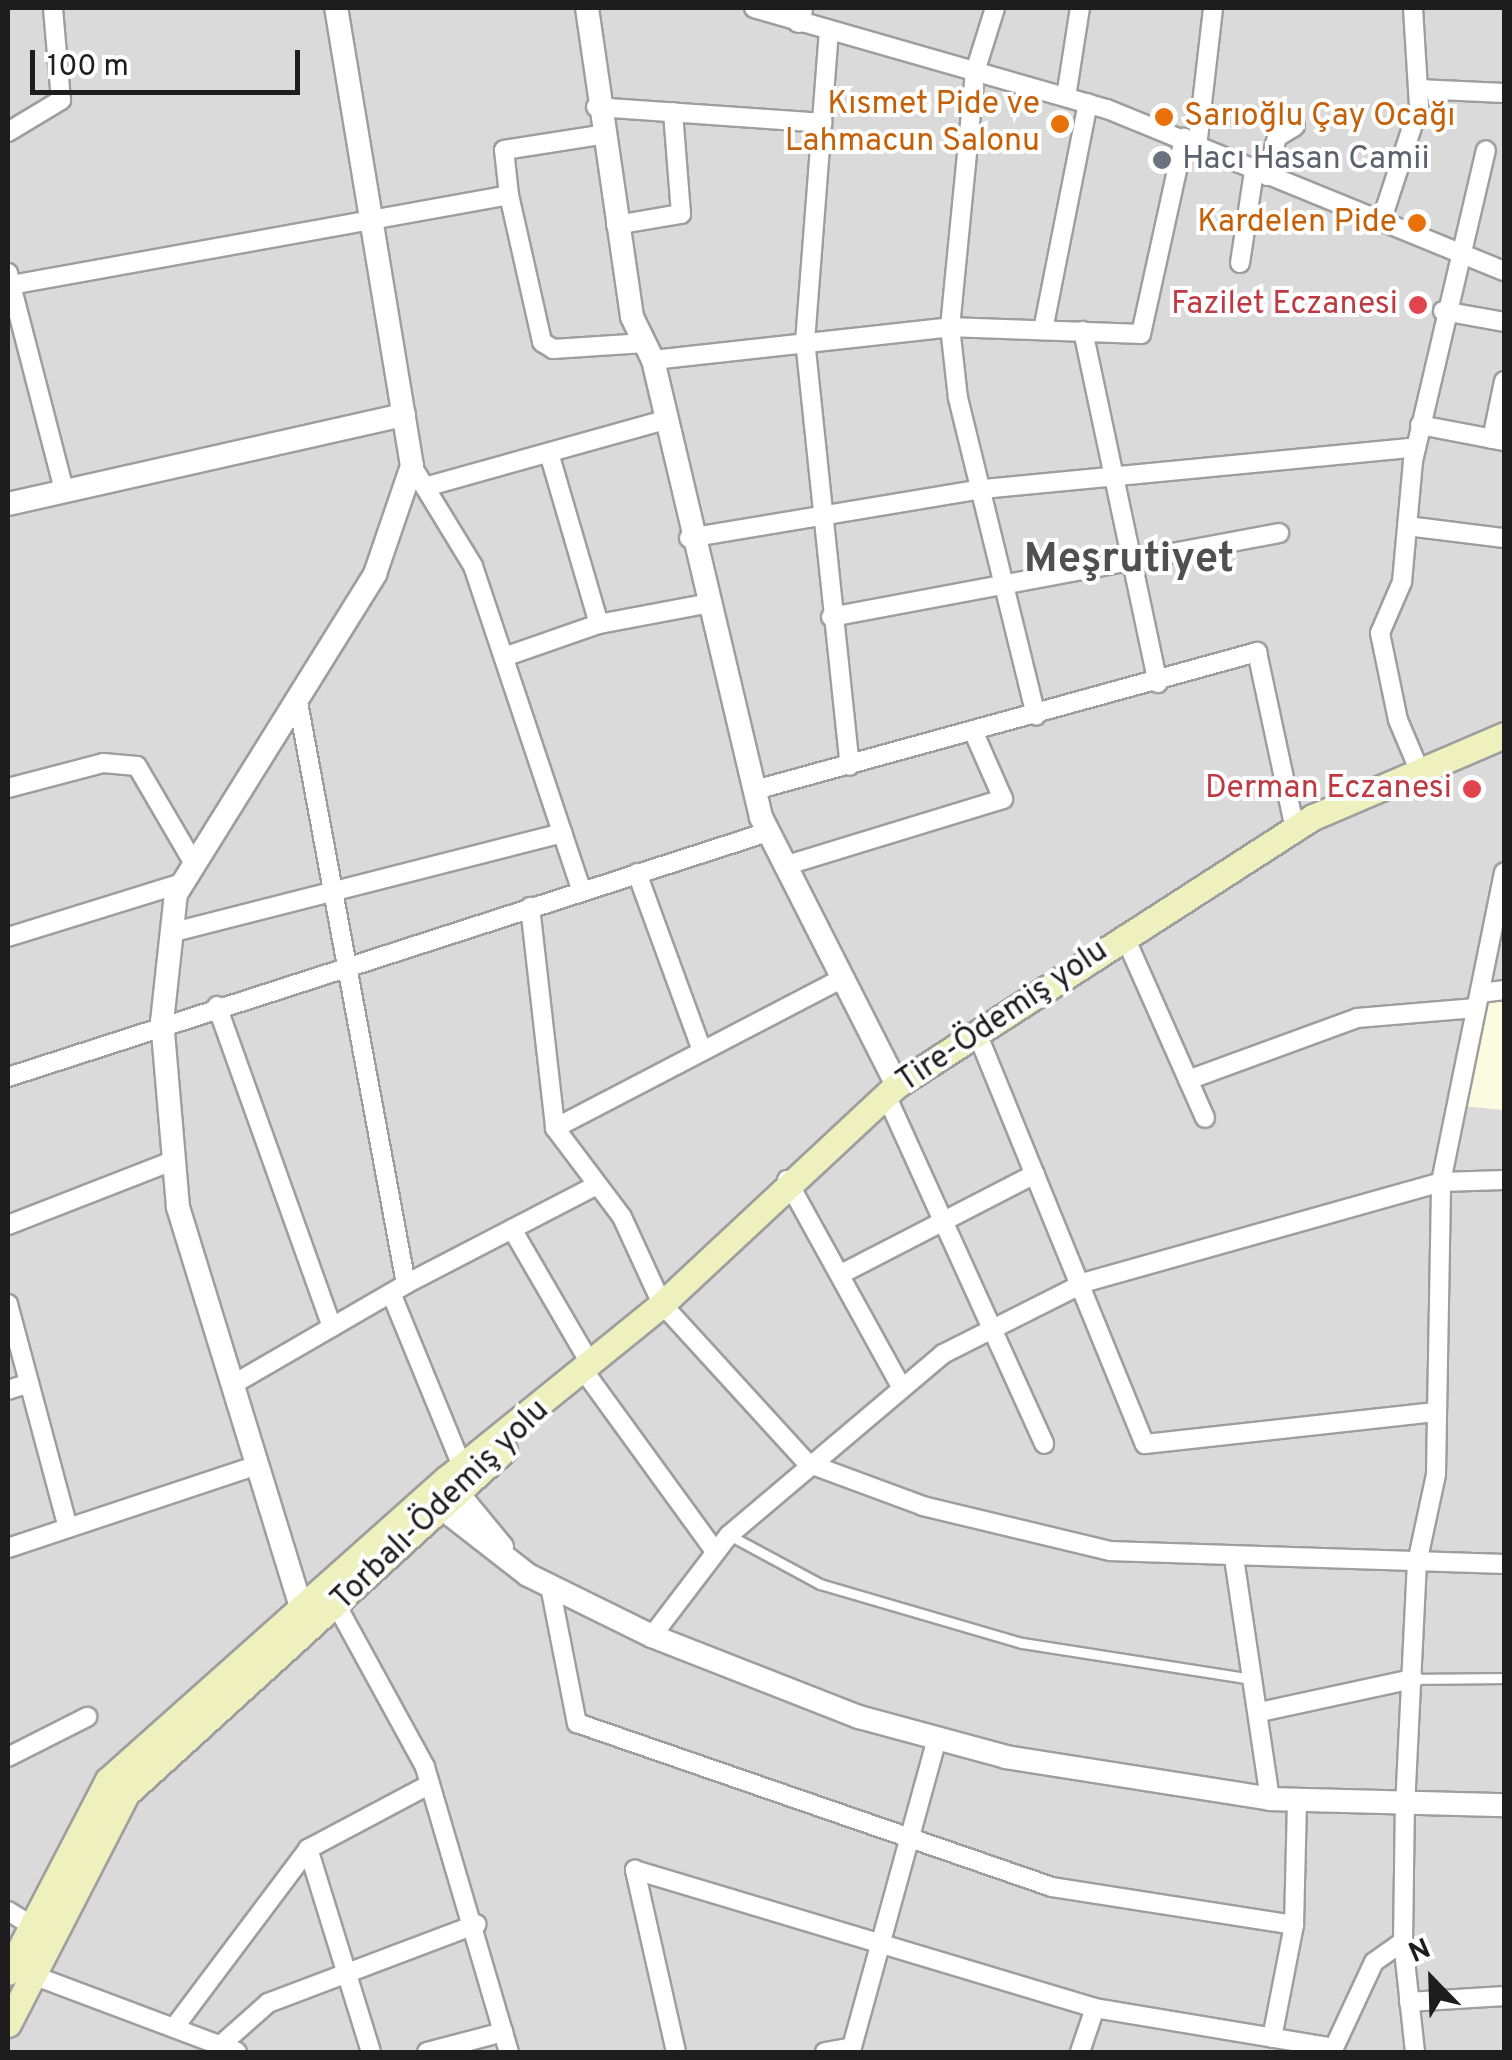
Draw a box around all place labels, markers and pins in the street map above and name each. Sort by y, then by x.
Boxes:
place label: Kısmet Pide ve Lahmacun Salonu [785,87,1040,162]
place label: Sarıoğlu Çay Ocağı [1184,98,1455,136]
marker: Sarıoğlu Çay Ocağı [1153,106,1175,128]
marker: Kısmet Pide ve Lahmacun Salonu [1049,113,1071,135]
place label: Hacı Hasan Camii [1182,141,1430,179]
marker: Hacı Hasan Camii [1151,149,1173,171]
place label: Kardelen Pide [1197,204,1397,242]
marker: Kardelen Pide [1406,212,1428,234]
place label: Fazilet Eczanesi [1171,286,1398,324]
marker: Fazilet Eczanesi [1407,294,1429,316]
place label: Derman Eczanesi [1205,770,1452,808]
marker: Derman Eczanesi [1461,778,1483,800]

